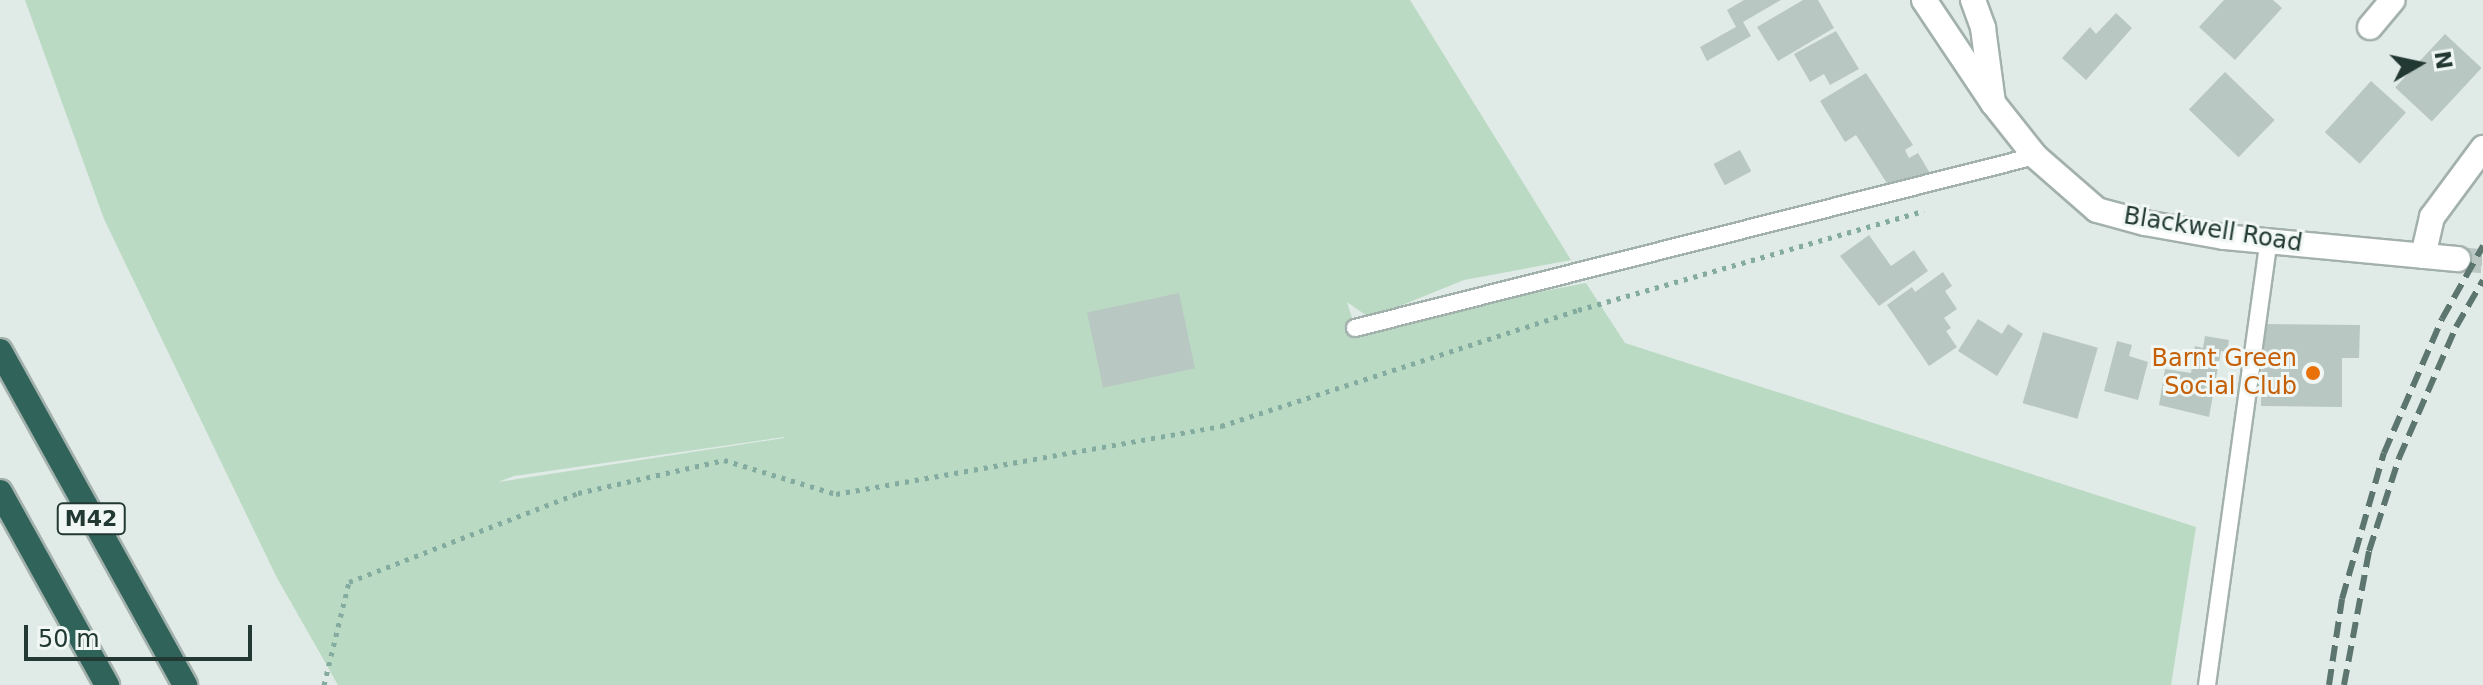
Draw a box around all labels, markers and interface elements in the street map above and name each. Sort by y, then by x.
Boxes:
north arrow [2379,24,2459,104]
text: N [2429,49,2457,71]
street label: Blackwell Road [2122,202,2304,258]
place label: Barnt Green Social Club [2151,345,2297,401]
marker: Barnt Green Social Club [2304,364,2322,382]
road number: M42 [55,501,127,537]
scale bar [28,609,256,659]
text: 50 m [38,625,100,653]

